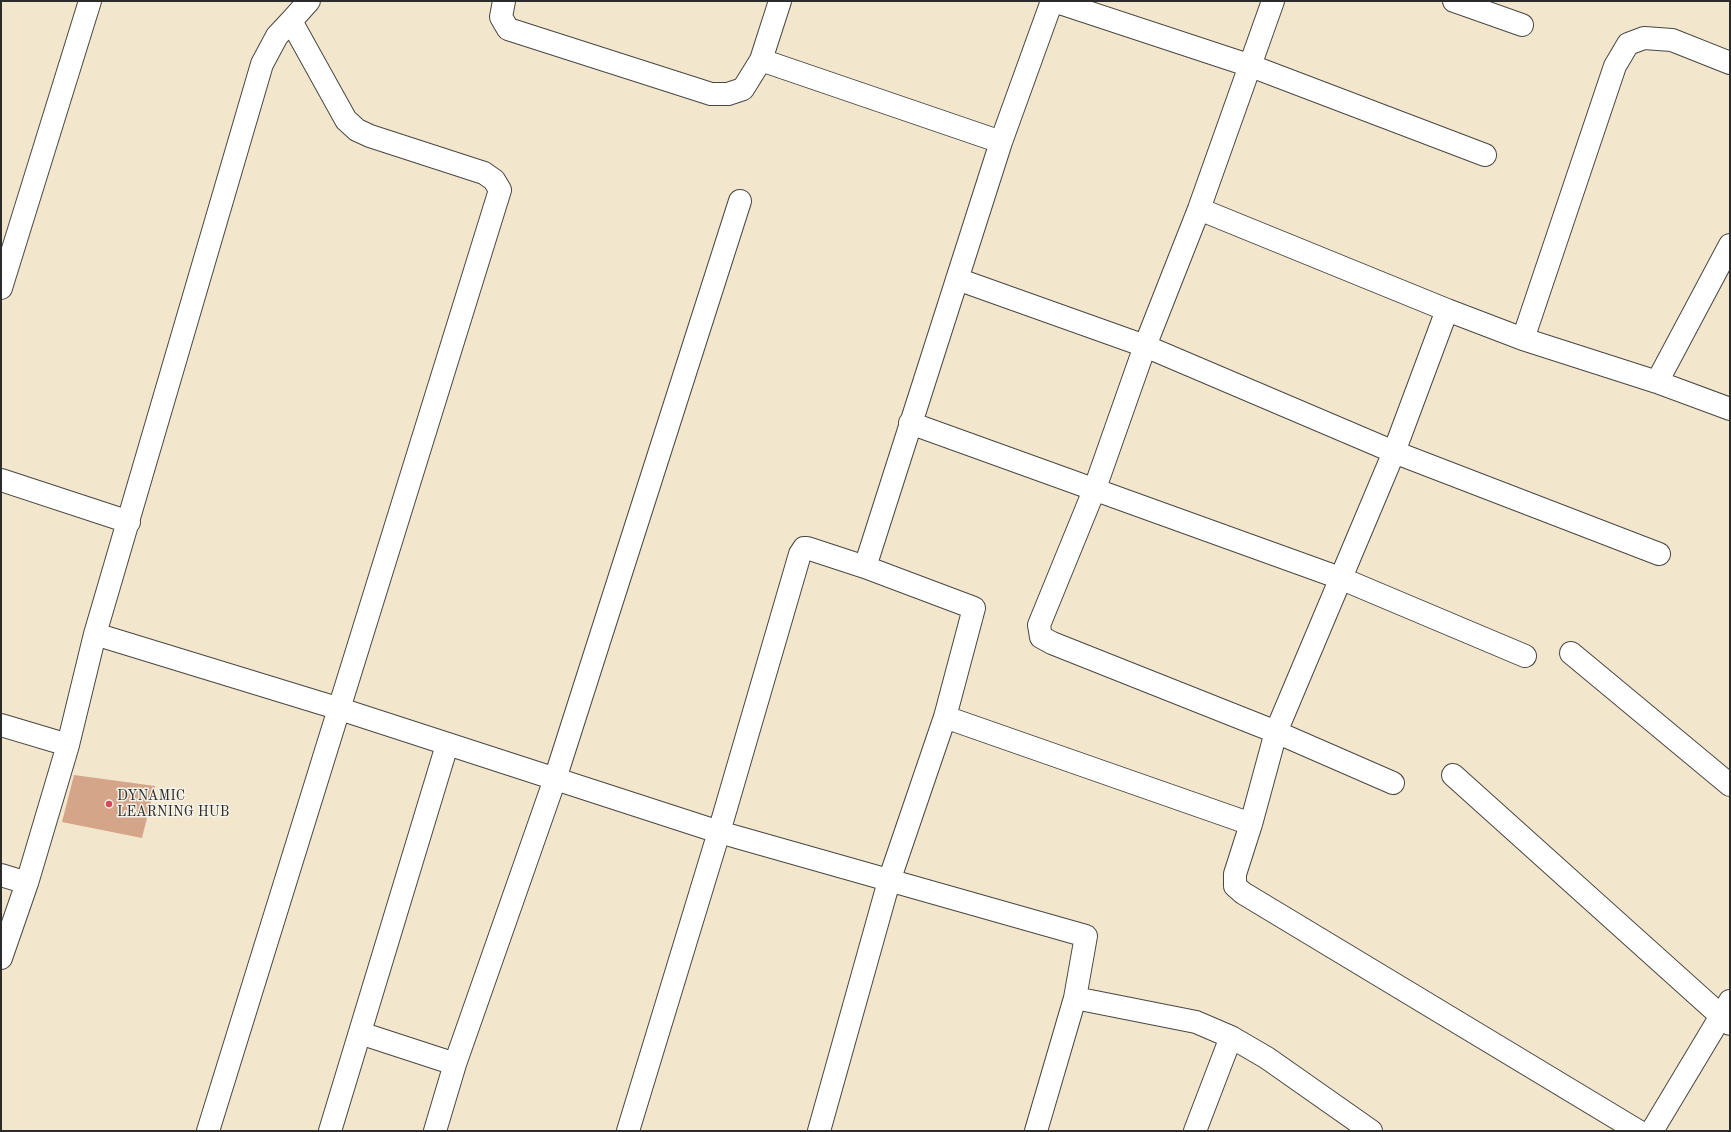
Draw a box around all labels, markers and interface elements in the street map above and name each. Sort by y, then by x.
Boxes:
place label: DYNAMIC LEARNING HUB [117,788,229,820]
marker: DYNAMIC LEARNING HUB [104,799,114,809]

